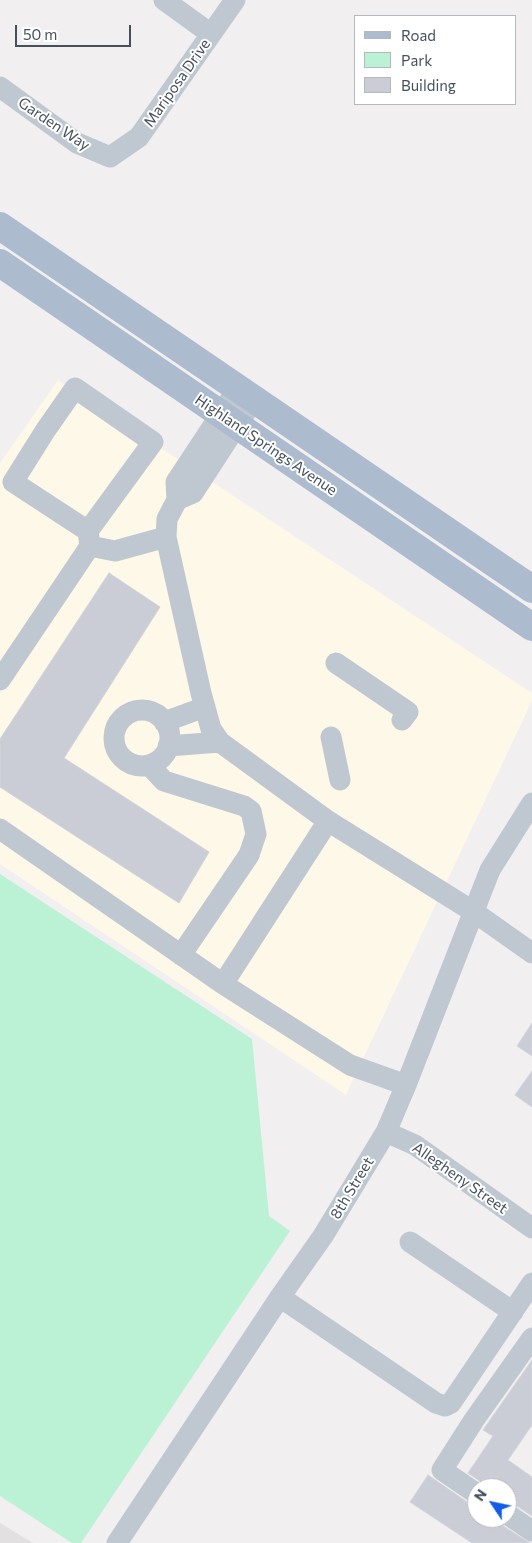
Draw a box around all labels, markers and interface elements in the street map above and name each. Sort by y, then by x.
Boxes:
scale bar [18,15,134,47]
legend [354,15,517,105]
text: 50 m [23,25,57,43]
text: Road [401,26,436,44]
street label: Mariposa Drive [140,36,214,130]
text: Park [401,51,432,69]
text: Building [401,76,456,94]
street label: Garden Way [15,93,93,155]
street label: Highland Springs Avenue [192,391,340,499]
street label: Allegheny Street [409,1139,511,1217]
street label: 8th Street [326,1154,378,1222]
north arrow [467,1478,517,1528]
text: N [470,1486,490,1504]

